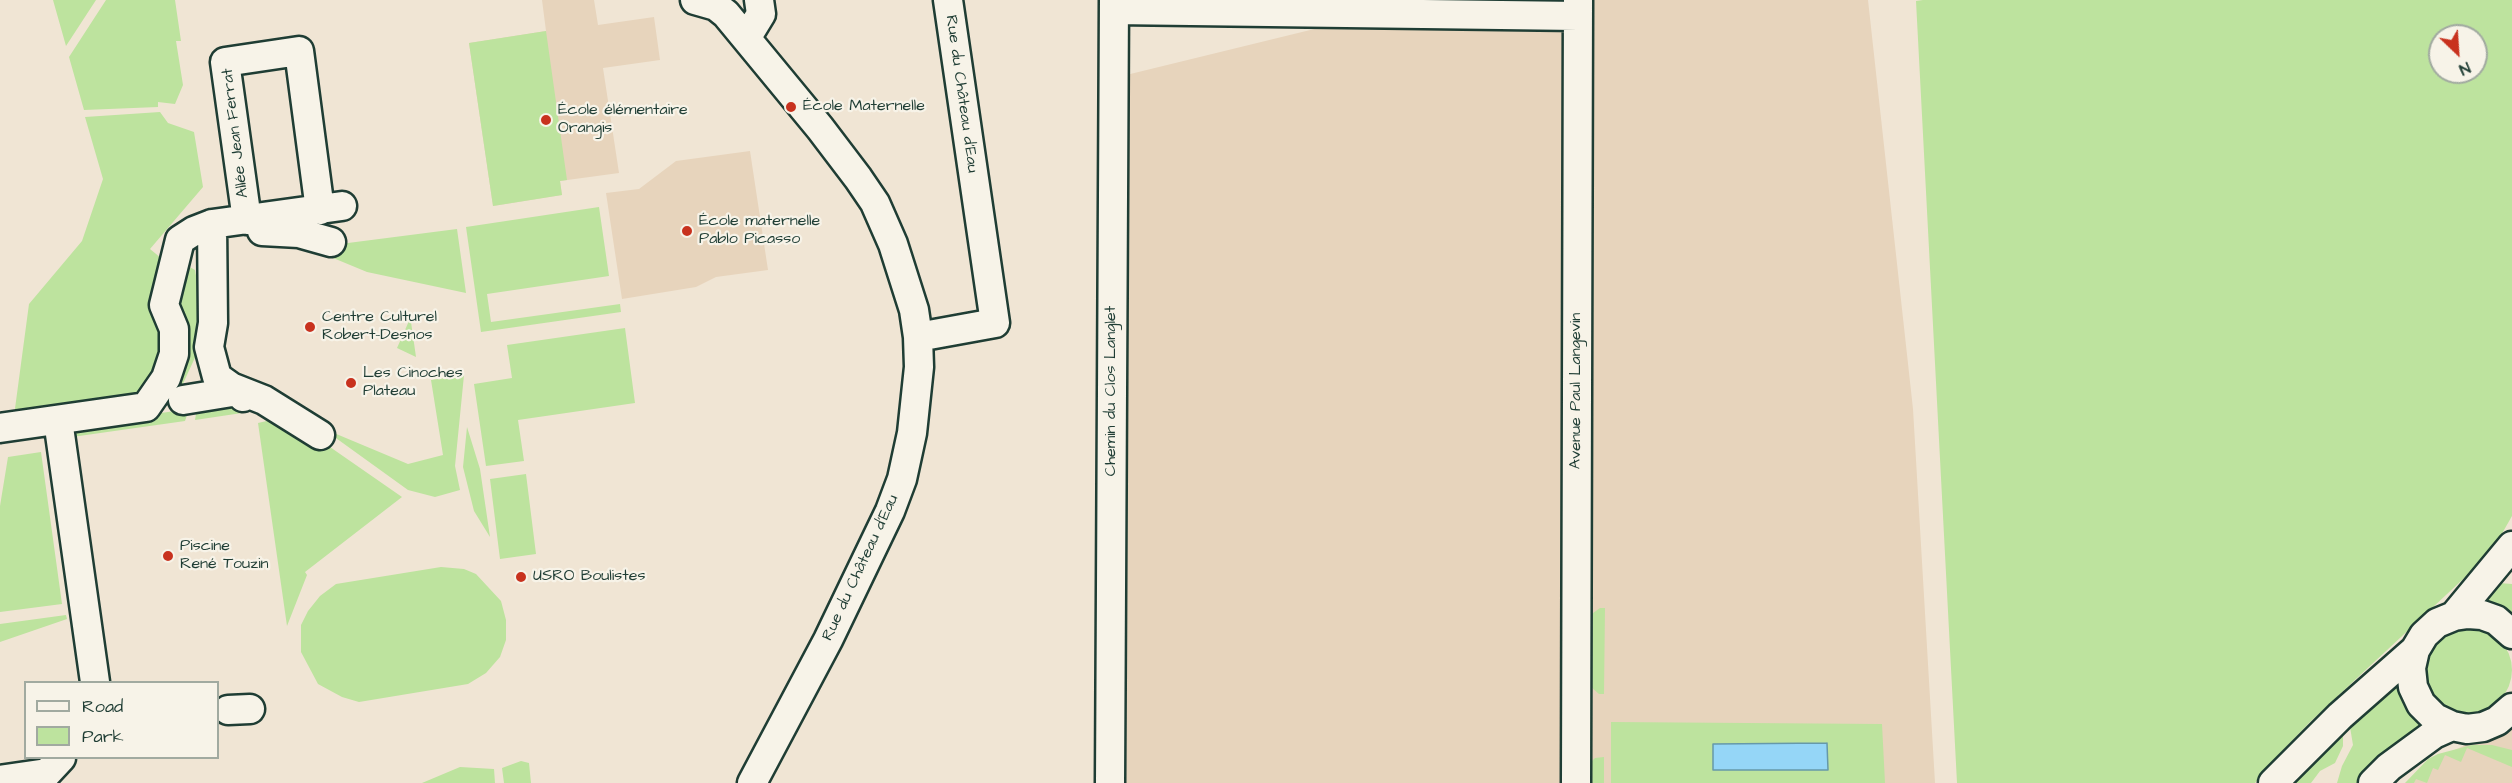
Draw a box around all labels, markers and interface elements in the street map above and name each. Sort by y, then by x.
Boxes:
street label: Rue du Château d'Eau [940,14,982,174]
north arrow [2428,24,2488,84]
text: N [2456,56,2474,81]
street label: Allée Jean Ferrat [219,67,253,199]
place label: École Maternelle [803,97,925,117]
marker: École Maternelle [784,100,798,114]
place label: École élémentaire Orangis [558,101,688,139]
marker: École élémentaire Orangis [539,113,553,127]
place label: École maternelle Pablo Picasso [699,212,820,250]
marker: École maternelle Pablo Picasso [680,224,694,238]
street label: Chemin du Clos Langlet [1102,306,1122,476]
place label: Centre Culturel Robert-Desnos [322,308,437,346]
street label: Avenue Paul Langevin [1567,313,1587,469]
marker: Centre Culturel Robert-Desnos [303,320,317,334]
place label: Les Cinoches Plateau [363,364,463,402]
marker: Les Cinoches Plateau [344,376,358,390]
street label: Rue du Château d'Eau [819,492,903,644]
place label: Piscine René Touzin [180,537,269,575]
marker: Piscine René Touzin [161,549,175,563]
place label: USRO Boulistes [533,567,645,587]
marker: USRO Boulistes [514,570,528,584]
legend [24,681,219,759]
text: Road [82,694,123,719]
text: Park [82,724,124,749]

